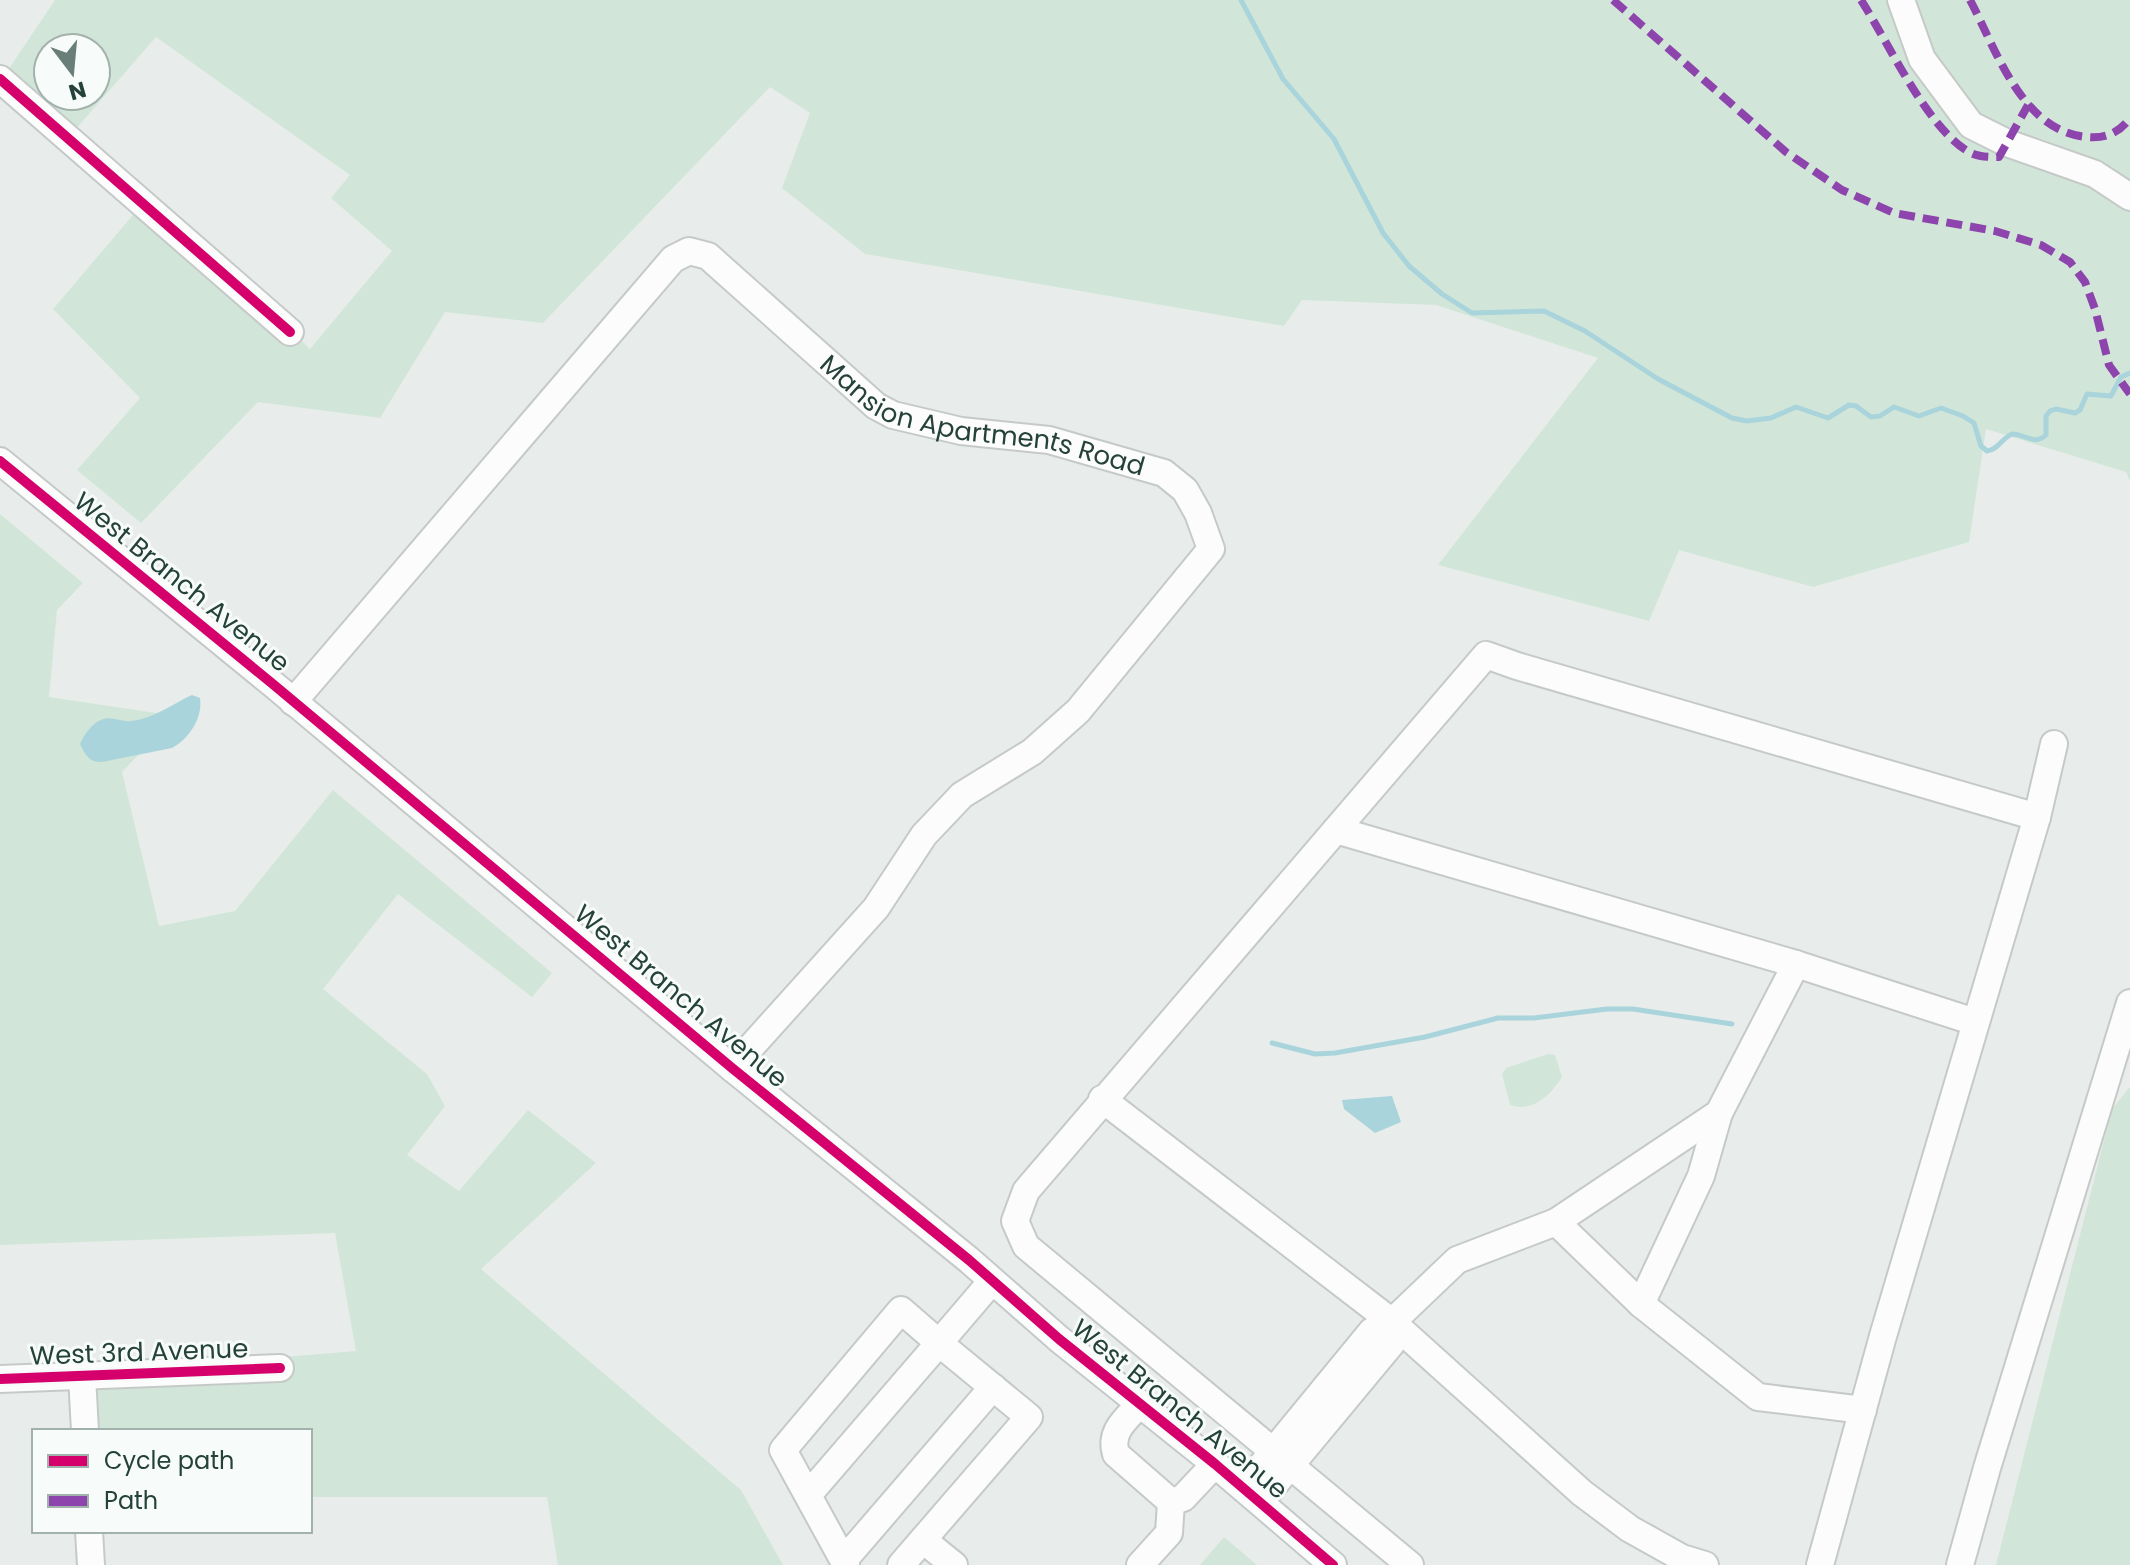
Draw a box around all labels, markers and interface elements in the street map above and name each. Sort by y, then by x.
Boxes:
north arrow [32,32,112,112]
text: N [65,74,90,108]
street label: Mansion Apartments Road [812,346,1149,485]
street label: West Branch Avenue [66,484,298,680]
street label: West Branch Avenue [567,896,795,1096]
street label: West Branch Avenue [1064,1311,1296,1507]
street label: West 3rd Avenue [29,1330,249,1374]
legend [32,1429,312,1533]
text: Cycle path [104,1444,234,1477]
text: Path [104,1484,158,1517]

